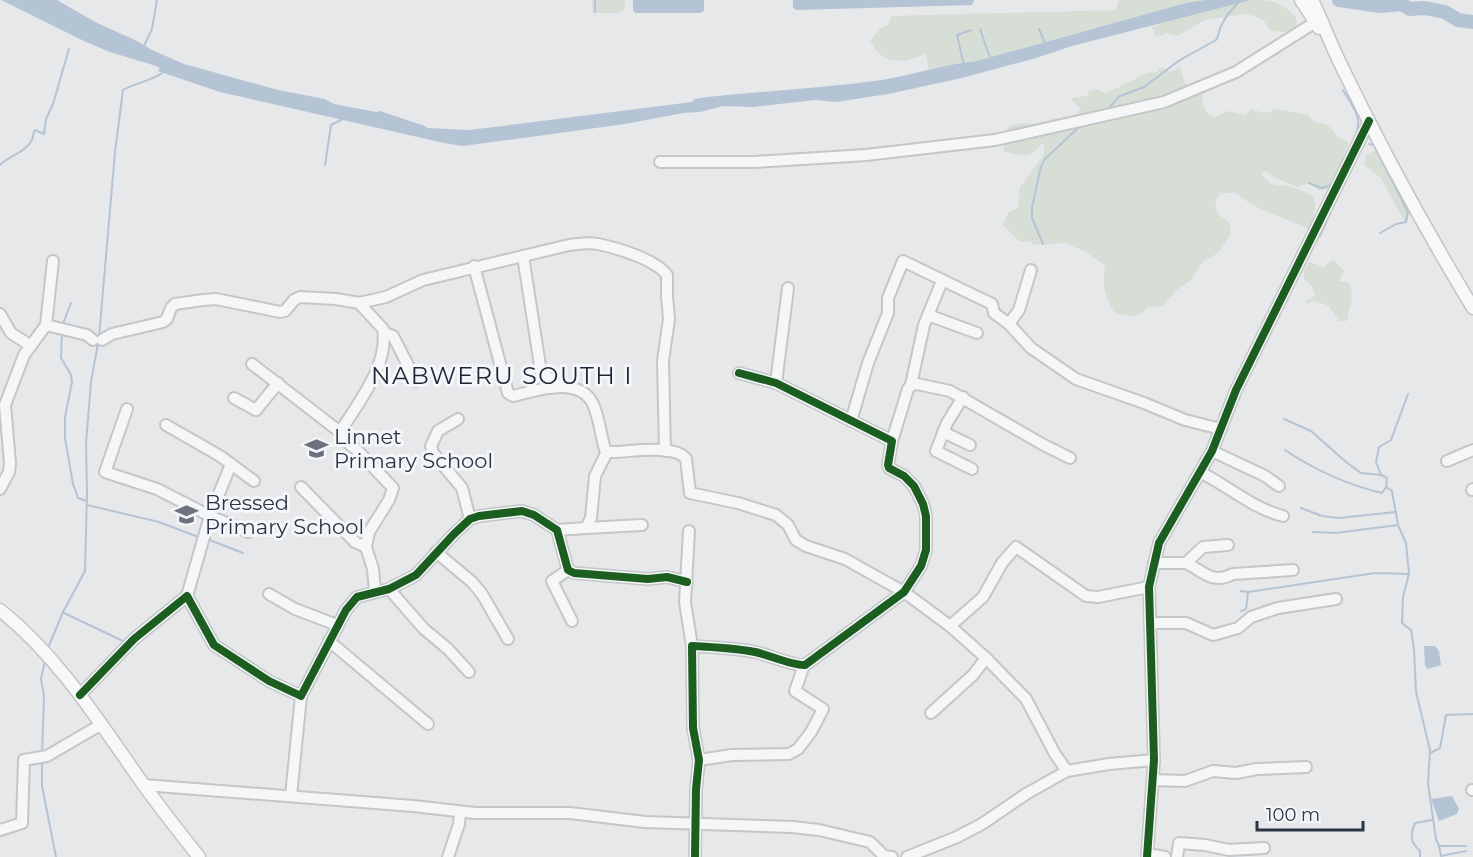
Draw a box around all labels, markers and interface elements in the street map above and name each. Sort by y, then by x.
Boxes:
district label: NABWERU SOUTH I [371,361,633,390]
place label: Linnet Primary School [334,424,493,473]
school or university icon: Linnet Primary School [303,436,329,462]
place label: Bressed Primary School [205,490,364,539]
school or university icon: Bressed Primary School [174,502,200,528]
scale bar [1257,794,1364,832]
text: 100 m [1266,804,1320,826]

